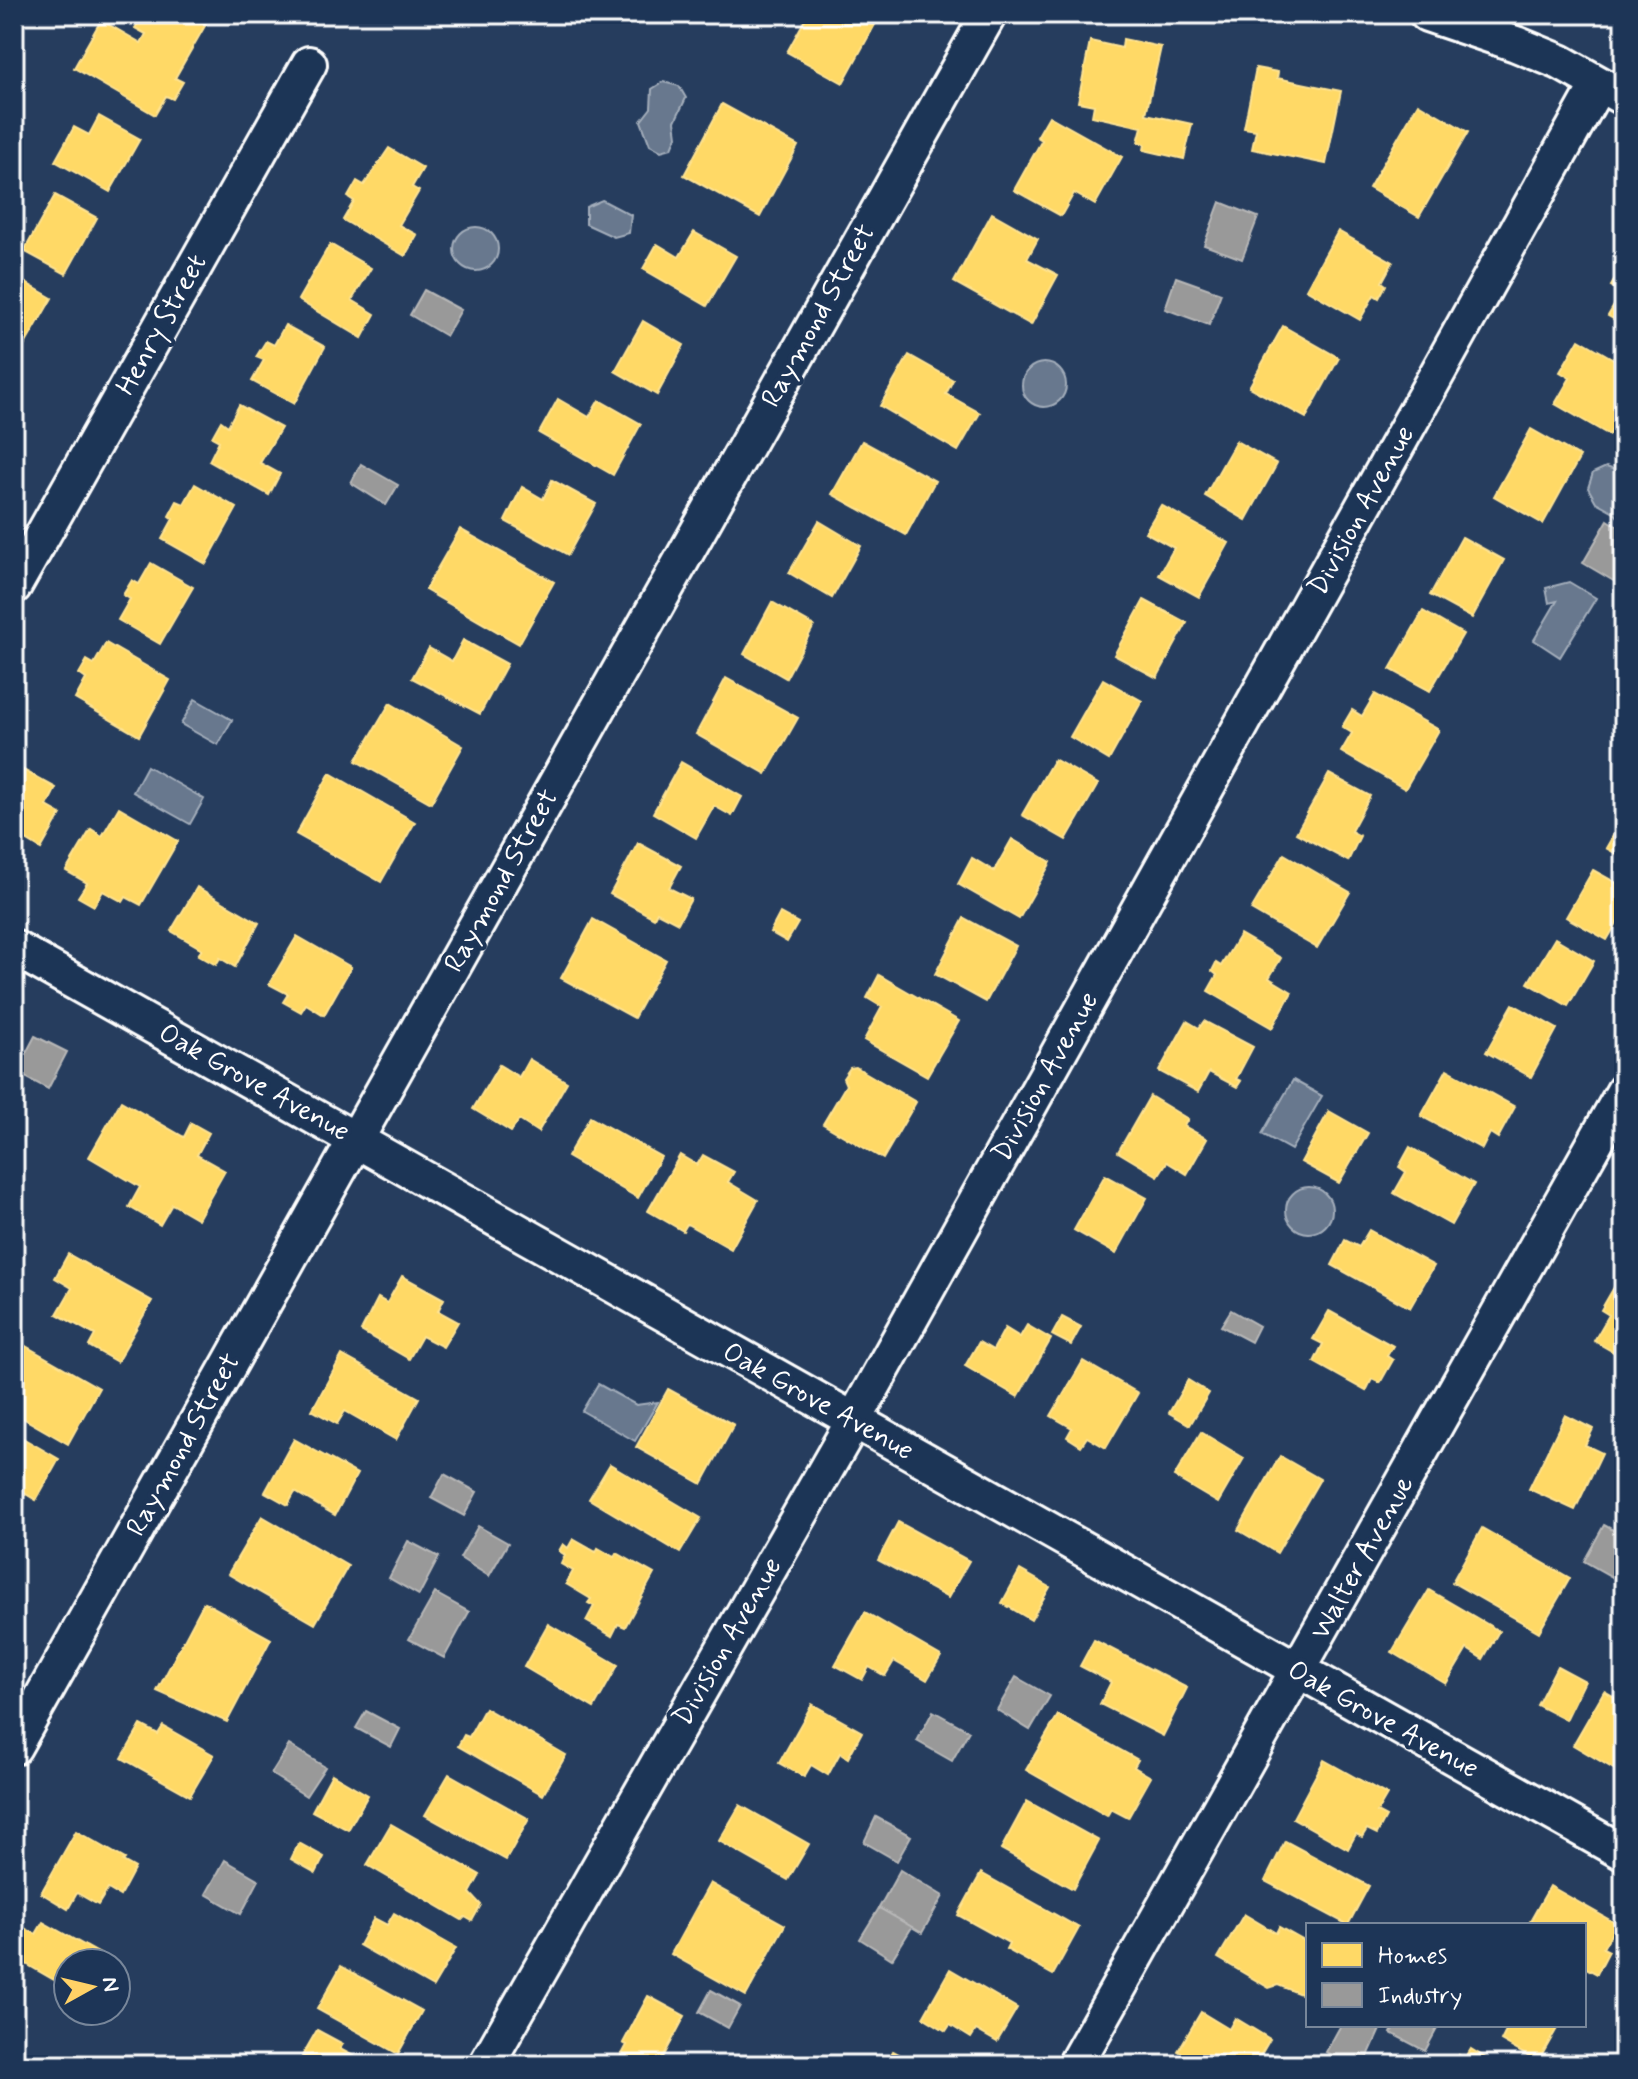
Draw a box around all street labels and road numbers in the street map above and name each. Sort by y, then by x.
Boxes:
street label: Raymond Street [753,218,885,414]
street label: Henry Street [108,248,216,402]
street label: Division Avenue [1300,419,1424,603]
street label: Raymond Street [436,783,568,979]
street label: Division Avenue [984,985,1108,1169]
street label: Oak Grove Avenue [152,1015,356,1151]
street label: Oak Grove Avenue [716,1334,920,1470]
street label: Raymond Street [118,1347,250,1543]
street label: Walter Avenue [1303,1469,1423,1647]
street label: Division Avenue [665,1551,791,1733]
street label: Oak Grove Avenue [1281,1652,1485,1788]

